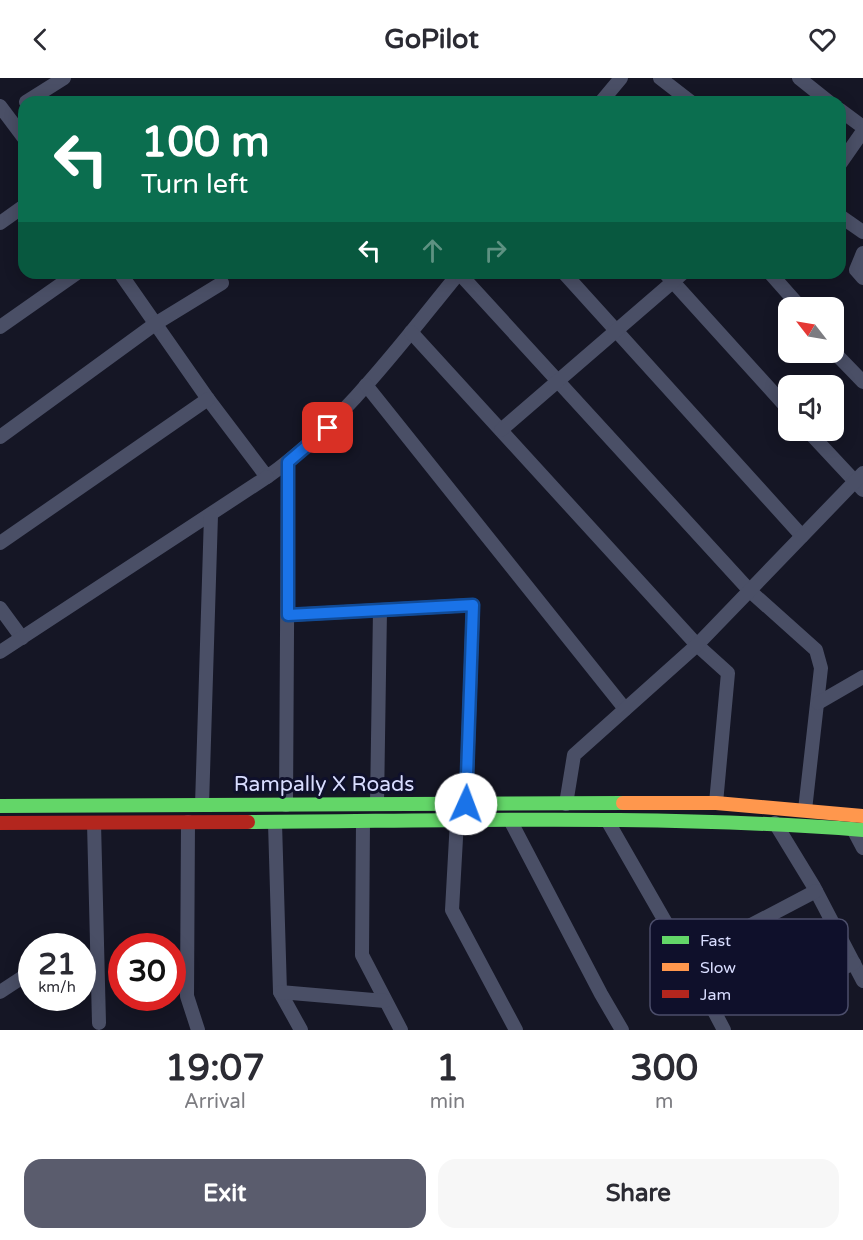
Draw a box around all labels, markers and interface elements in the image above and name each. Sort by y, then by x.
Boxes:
icon: back [24,23,57,56]
text: GoPilot [384,23,479,56]
icon: heart [806,23,839,56]
text: 100 m [141,117,270,168]
icon: left [42,120,120,198]
text: Turn left [141,168,248,201]
icon: left [353,234,386,267]
icon: ahead [416,234,449,267]
icon: right [479,234,512,267]
north arrow [778,297,844,363]
map controls [778,297,844,441]
button: sound [778,375,844,441]
pin [302,402,353,453]
icon: arrive [311,411,344,444]
street label: Rampally X Roads [234,772,414,797]
position arrow [434,772,498,836]
legend [650,919,848,1015]
text: Fast [700,931,731,951]
speed limit sign: 30 [108,933,186,1011]
text: 21 [38,946,76,983]
text: Slow [700,958,736,978]
text: km/h [38,978,76,996]
text: Jam [700,985,731,1005]
text: 19:07 [165,1047,265,1090]
text: 1 [436,1047,459,1090]
text: 300 [630,1047,698,1090]
text: Arrival [184,1090,246,1114]
text: min [430,1090,465,1114]
text: m [655,1090,673,1114]
button: Exit [24,1159,426,1228]
button: Share [438,1159,839,1228]

